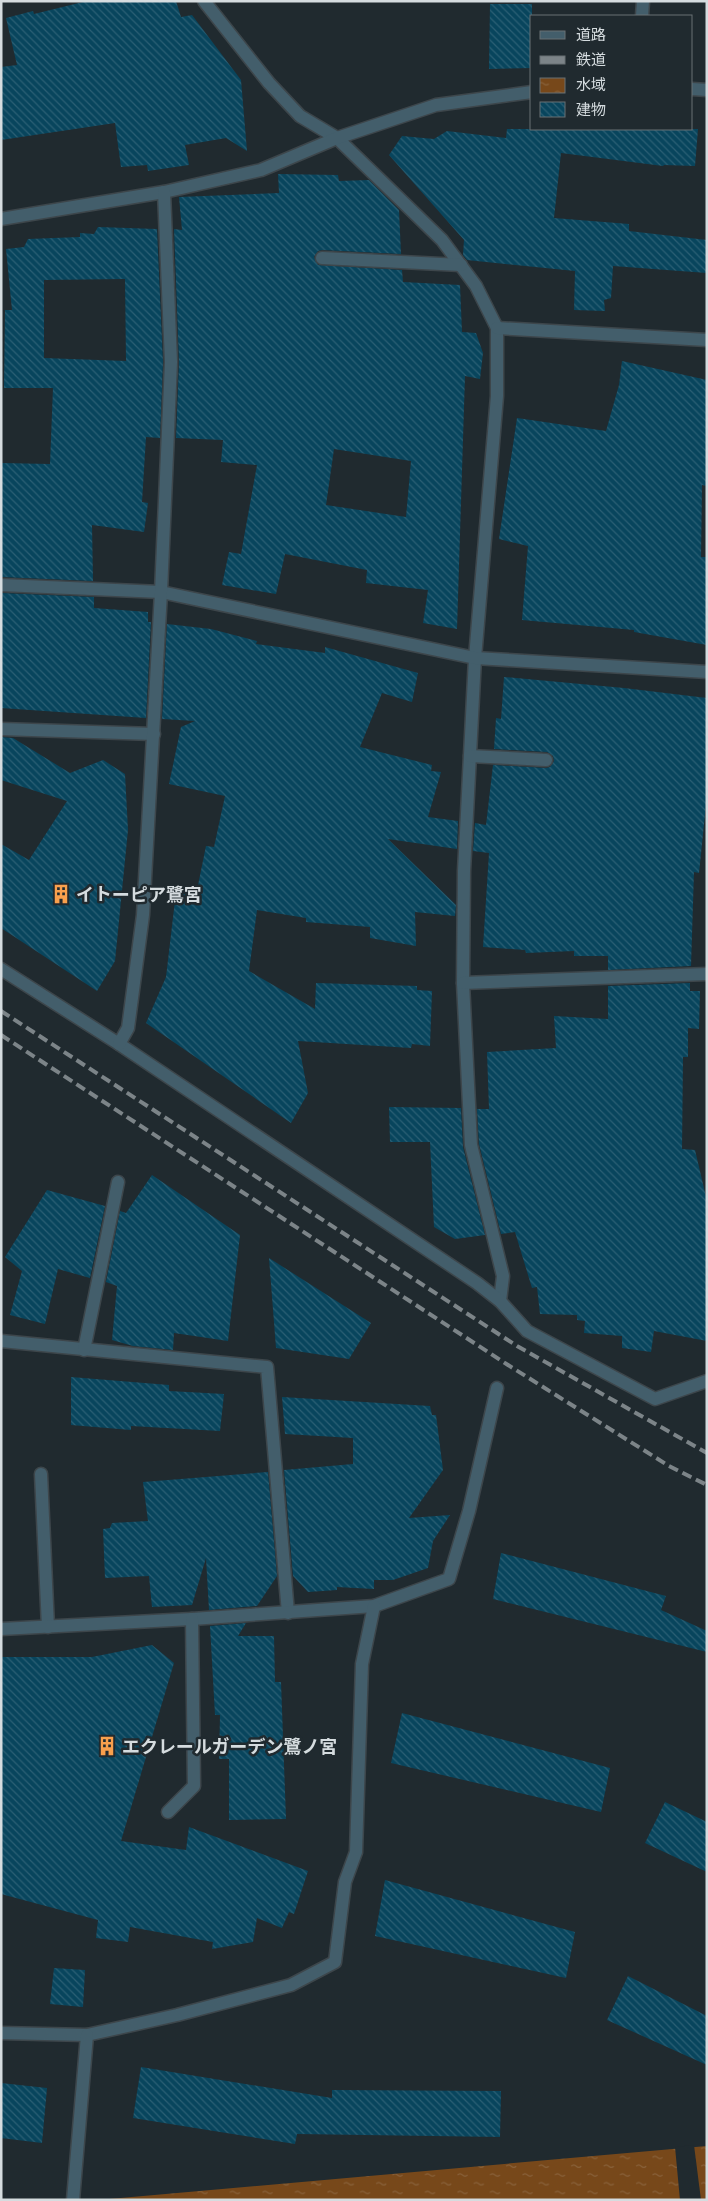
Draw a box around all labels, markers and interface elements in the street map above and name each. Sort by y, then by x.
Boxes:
legend [530,15,693,130]
text: 道路 [576,25,606,43]
text: 鉄道 [576,50,606,68]
text: 水域 [576,75,606,93]
text: 建物 [576,100,606,118]
building icon: イトーピア鷺宮 [50,883,72,905]
place label: イトーピア鷺宮 [76,883,202,905]
building icon: エクレールガーデン鷺ノ宮 [96,1735,118,1757]
place label: エクレールガーデン鷺ノ宮 [122,1735,337,1757]

